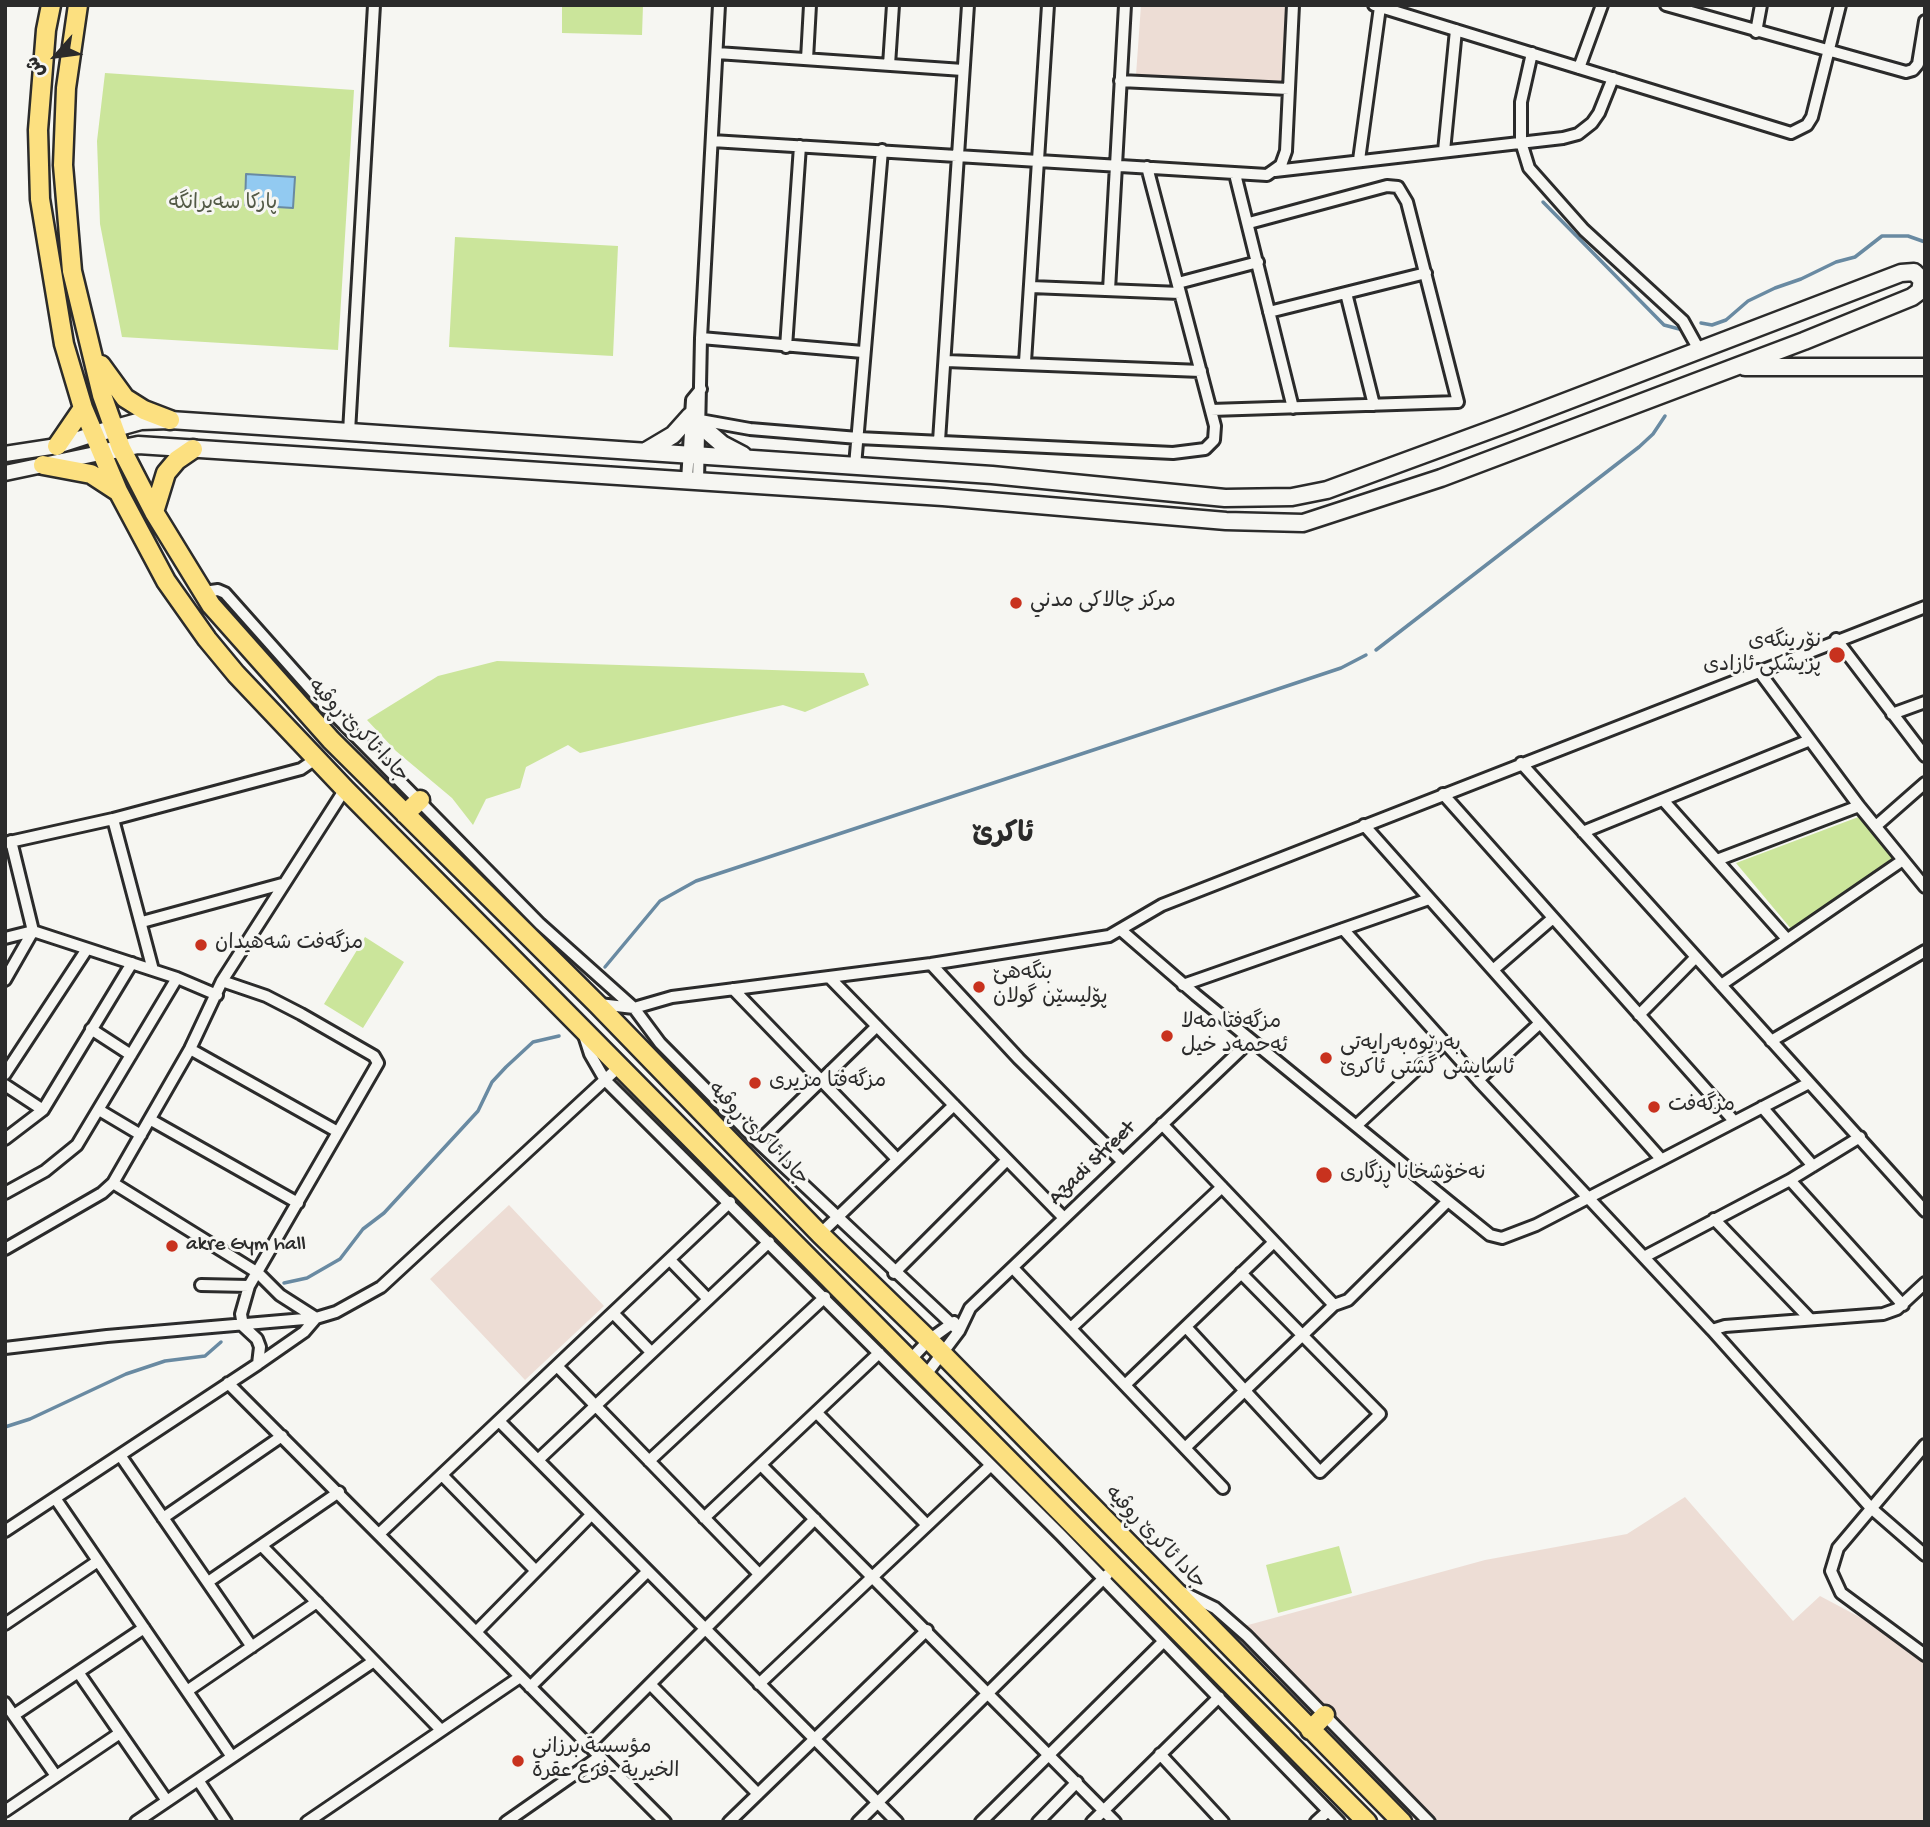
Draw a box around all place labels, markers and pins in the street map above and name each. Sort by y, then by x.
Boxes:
place label: مركز چالاکى مدني [1030,590,1176,616]
marker: مركز چالاکى مدني [1008,595,1024,611]
place label: نۆرینگەی پزیشکی ئازادی [1703,630,1821,680]
marker: نۆرینگەی پزیشکی ئازادی [1827,645,1847,665]
place label: مزگەفت شه‌هيدان [215,932,363,958]
marker: مزگەفت شه‌هيدان [193,937,209,953]
place label: بنگە‌ھێ پۆلیسێن گولان [993,962,1107,1012]
marker: بنگە‌ھێ پۆلیسێن گولان [971,979,987,995]
place label: مزگەفتا مەلا ئەحمەد خیل [1181,1011,1288,1061]
marker: مزگەفتا مەلا ئەحمەد خیل [1159,1028,1175,1044]
place label: بەرێوەبەرایەتی ئاسایشی گشتی ئاکرێ [1340,1033,1514,1083]
marker: بەرێوەبەرایەتی ئاسایشی گشتی ئاکرێ [1318,1050,1334,1066]
place label: مزگەفتا مزیری [769,1070,886,1096]
marker: مزگەفتا مزیری [747,1075,763,1091]
place label: مزگەفت [1668,1094,1735,1120]
marker: مزگەفت [1646,1099,1662,1115]
place label: نەخۆشخانا ڕزگاری [1340,1162,1486,1188]
marker: نەخۆشخانا ڕزگاری [1314,1165,1334,1185]
place label: akre Gym hall [186,1233,306,1259]
marker: akre Gym hall [164,1238,180,1254]
place label: مؤسسة برزانى الخيرية -فرع عقرة [532,1736,679,1786]
marker: مؤسسة برزانى الخيرية -فرع عقرة [510,1753,526,1769]

